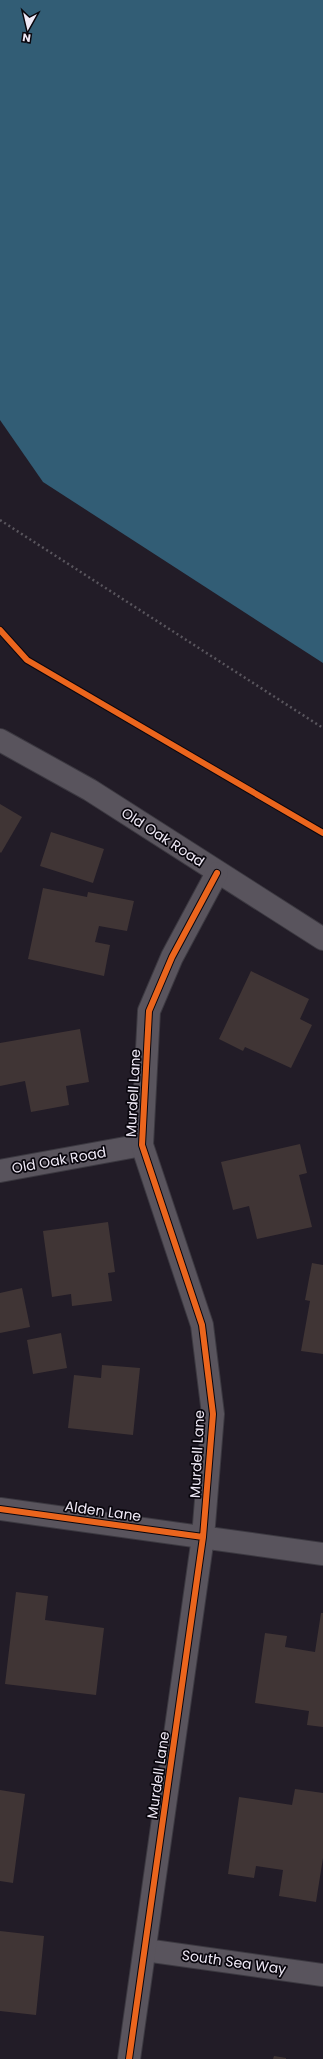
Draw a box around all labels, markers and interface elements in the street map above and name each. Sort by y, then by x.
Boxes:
north arrow [8,8,48,48]
text: N [21,29,32,46]
street label: Old Oak Road [118,803,208,871]
street label: Murdell Lane [121,1048,145,1138]
street label: Old Oak Road [10,1142,108,1178]
street label: Murdell Lane [185,1409,209,1499]
street label: Alden Lane [64,1496,143,1526]
street label: Murdell Lane [142,1730,174,1820]
street label: South Sea Way [181,1945,288,1979]

